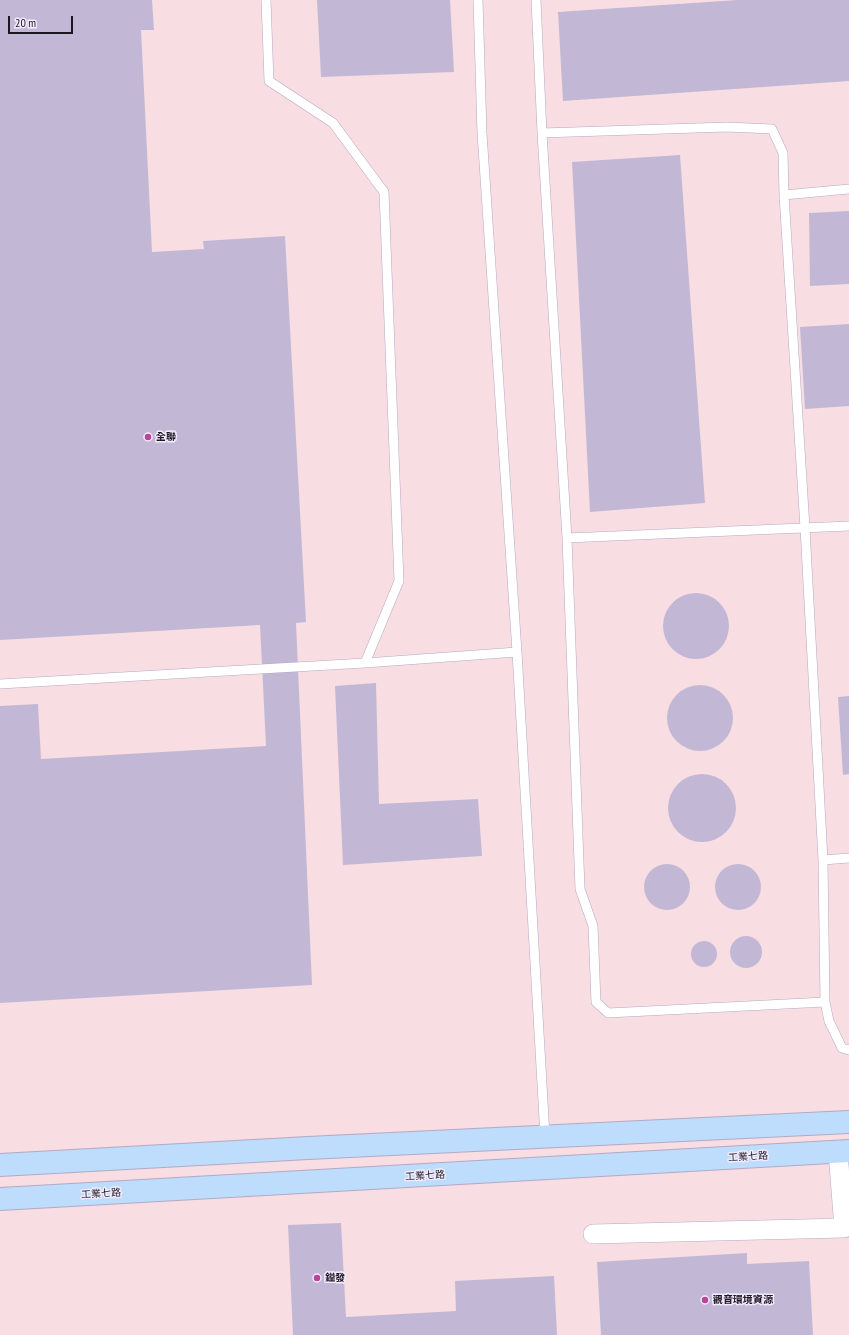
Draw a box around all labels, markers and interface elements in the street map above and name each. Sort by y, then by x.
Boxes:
scale bar [10,8,75,34]
text: 20 m [15,15,36,30]
place label: 全聯 [156,431,176,443]
marker: 全聯 [143,432,153,442]
street label: 工業七路 [728,1150,768,1164]
street label: 工業七路 [405,1169,445,1183]
street label: 工業七路 [81,1187,121,1201]
place label: 鎰發 [325,1272,345,1284]
marker: 鎰發 [312,1273,322,1283]
place label: 觀音環境資源 [713,1294,773,1306]
marker: 觀音環境資源 [700,1295,710,1305]

